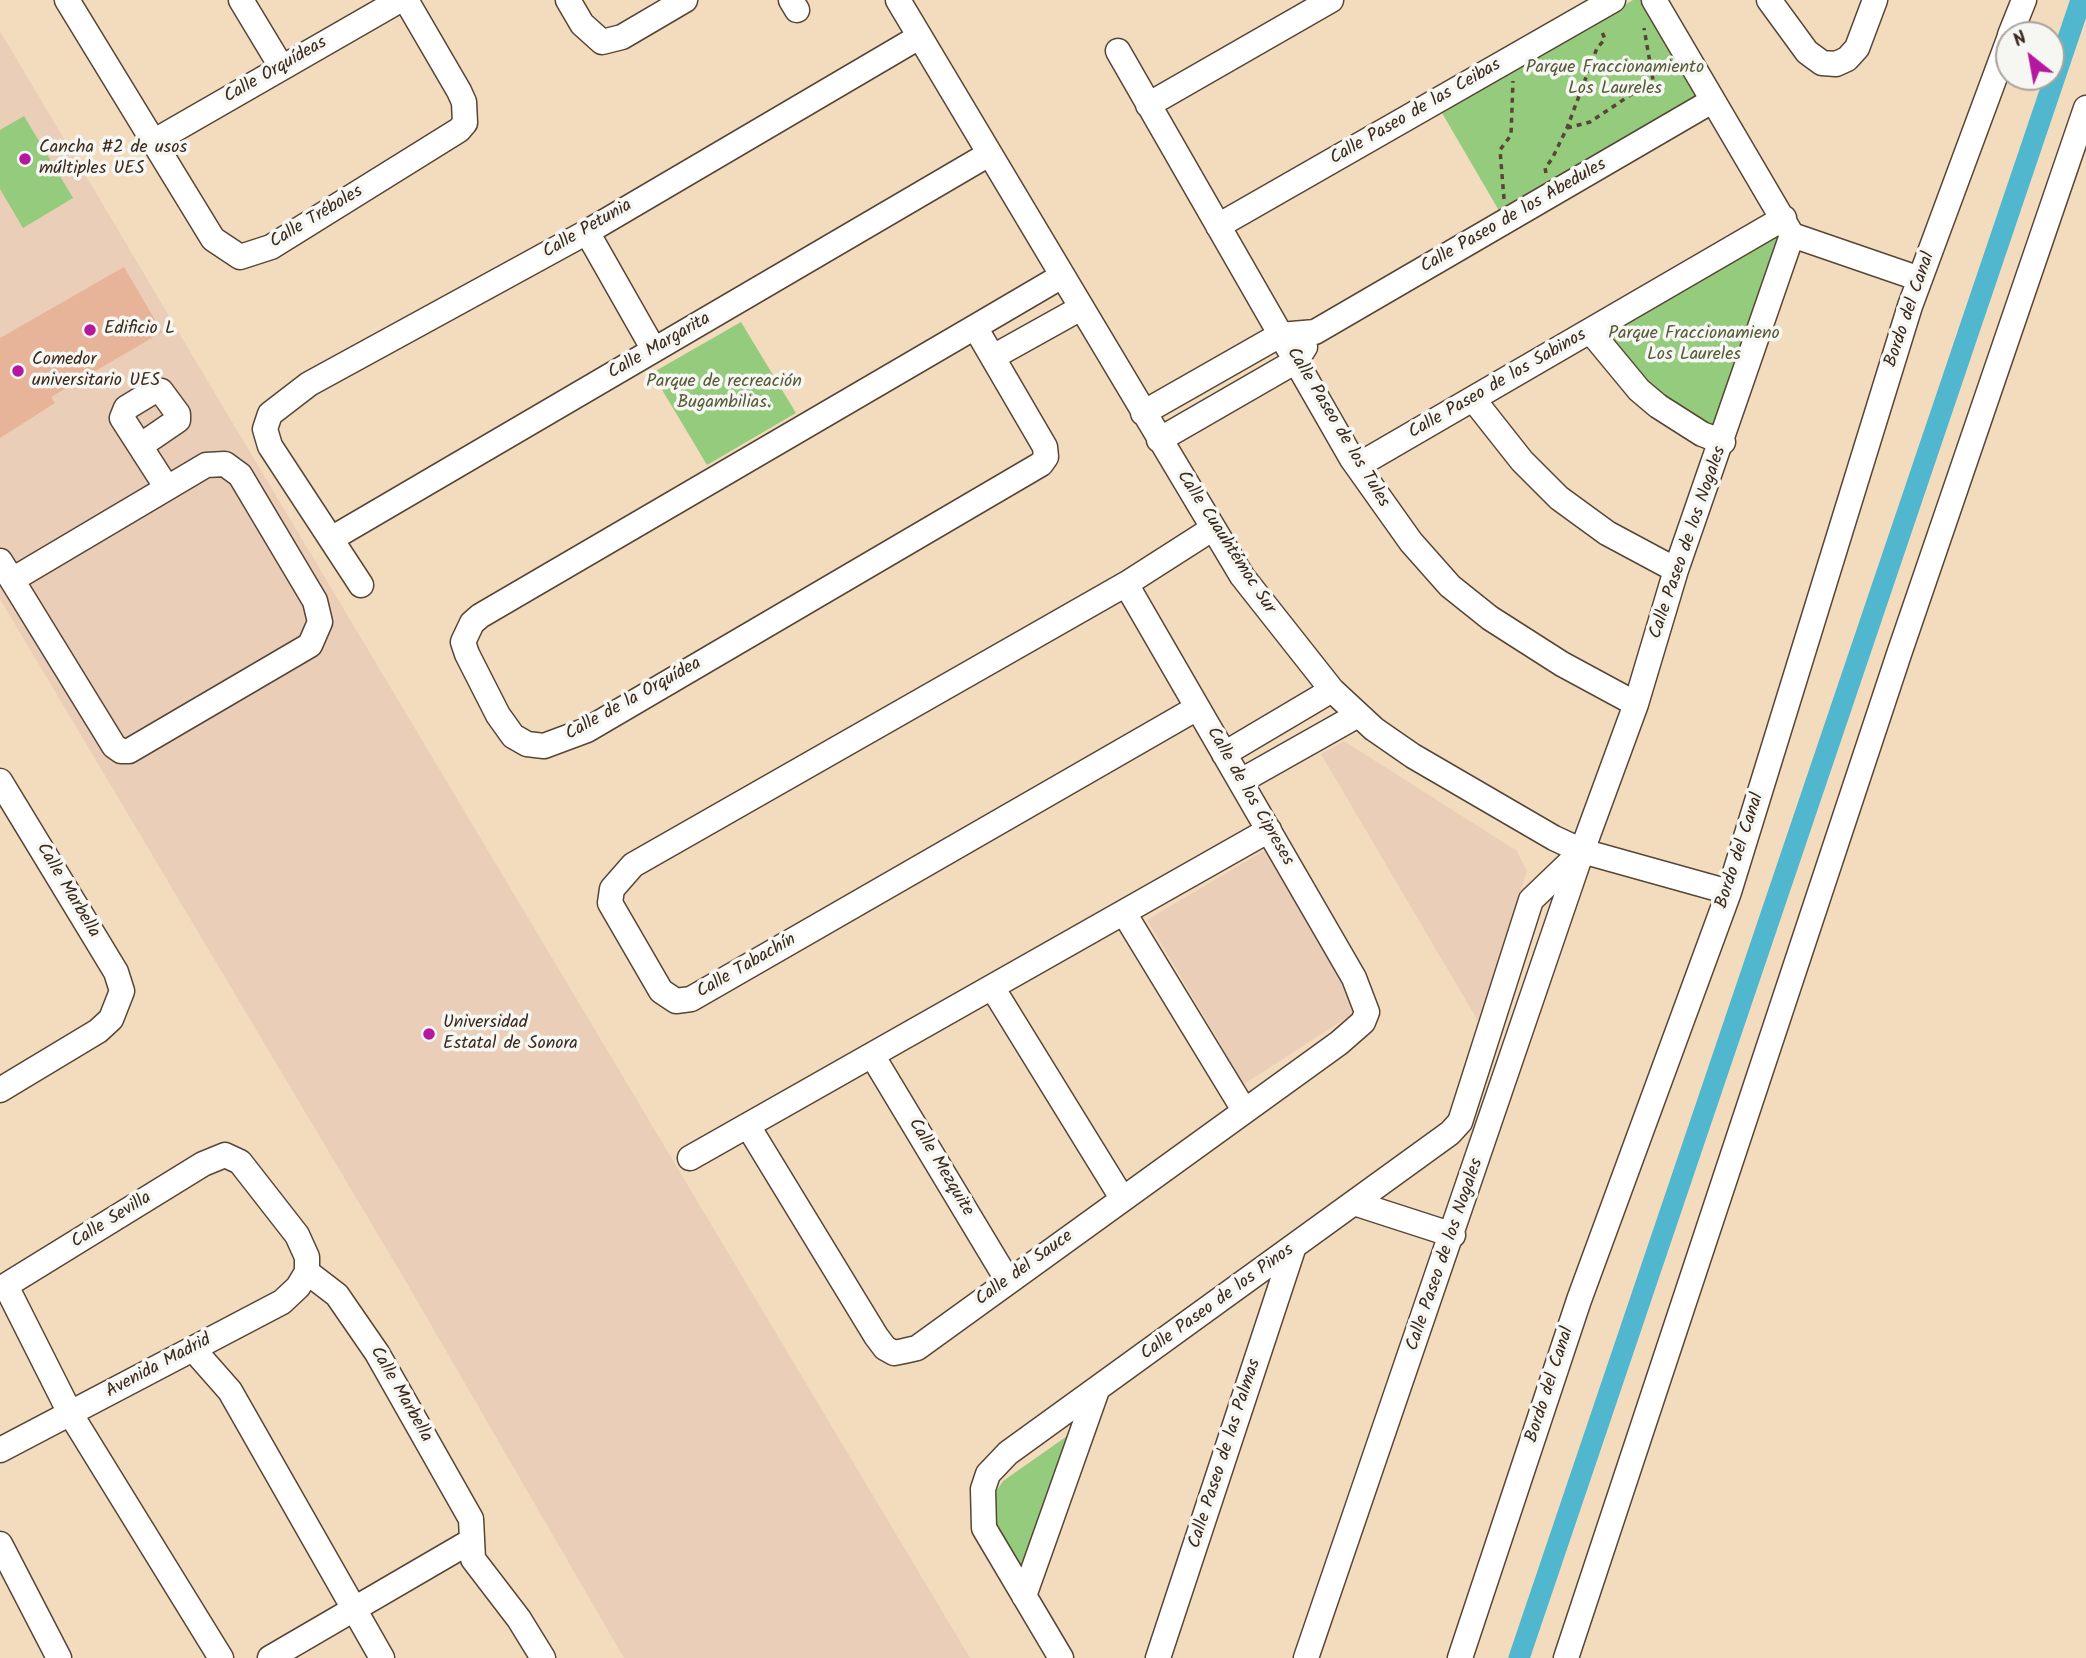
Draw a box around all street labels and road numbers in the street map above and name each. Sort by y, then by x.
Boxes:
street label: Calle Orquídeas [221,33,331,109]
street label: Calle Paseo de las Ceibas [1327,55,1505,171]
street label: Calle Paseo de los Abedules [1417,155,1611,279]
street label: Calle Tréboles [267,182,367,254]
street label: Calle Petunia [540,196,636,264]
street label: Bordo del Canal [1881,250,1941,370]
street label: Calle Margarita [605,309,715,385]
street label: Calle Paseo de los Sabinos [1405,325,1591,445]
street label: Calle Paseo de los Tules [1281,344,1393,512]
street label: Calle Paseo de los Nogales [1646,444,1732,642]
street label: Calle Cuauhtémoc Sur [1171,467,1279,619]
street label: Calle de la Orquídea [562,654,706,746]
street label: Calle de los Cipreses [1201,724,1297,870]
street label: Bordo del Canal [1712,790,1770,912]
street label: Calle Marbella [30,840,104,942]
street label: Calle Tabachín [694,930,800,1004]
street label: Calle Mezquite [902,1115,978,1221]
street label: Calle Paseo de los Nogales [1403,1156,1489,1354]
street label: Calle Sevilla [68,1188,156,1254]
street label: Calle del Sauce [972,1227,1078,1311]
street label: Calle Paseo de los Pinos [1137,1240,1299,1366]
street label: Bordo del Canal [1522,1324,1580,1446]
street label: Avenida Madrid [103,1330,215,1404]
street label: Calle Marbella [364,1343,436,1447]
street label: Calle Paseo de las Palmas [1185,1357,1267,1551]

